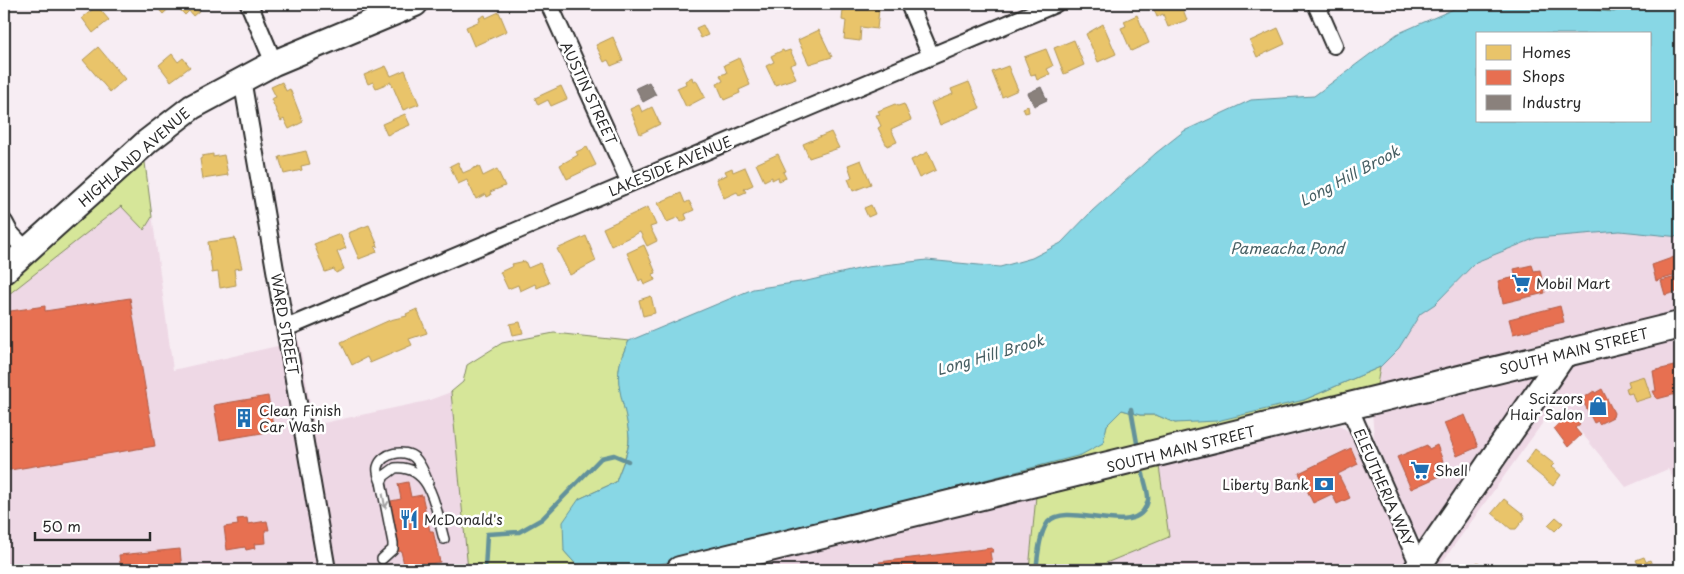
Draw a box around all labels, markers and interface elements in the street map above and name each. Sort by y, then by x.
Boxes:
legend [1476,32,1652,122]
street label: AUSTIN STREET [556,38,622,149]
text: Homes [1522,40,1571,63]
text: Shops [1522,64,1565,87]
text: Industry [1522,90,1581,113]
street label: HIGHLAND AVENUE [74,102,195,211]
street label: LAKESIDE AVENUE [605,130,735,201]
water label: Long Hill Brook [1295,138,1404,211]
water label: Pameacha Pond [1230,236,1346,259]
street label: WARD STREET [266,272,304,377]
supermarket icon: Mobil Mart [1510,272,1532,294]
place label: Mobil Mart [1536,273,1611,294]
street label: SOUTH MAIN STREET [1497,322,1651,380]
water label: Long Hill Brook [934,327,1048,380]
place label: Scizzors Hair Salon [1510,388,1583,425]
shop icon: Scizzors Hair Salon [1587,395,1609,417]
place label: Clean Finish Car Wash [259,400,341,437]
building icon: Clean Finish Car Wash [233,407,255,429]
street label: SOUTH MAIN STREET [1104,420,1258,478]
street label: ELEUTHERIA WAY [1349,425,1419,549]
supermarket icon: Shell [1409,459,1431,481]
place label: Shell [1435,460,1468,481]
bank icon: Liberty Bank [1313,473,1335,495]
place label: Liberty Bank [1222,474,1309,495]
one-way arrow [380,492,390,508]
restaurant icon: McDonald's [398,508,420,530]
scale bar [35,509,150,541]
place label: McDonald's [424,509,503,530]
text: 50 m [42,514,81,537]

